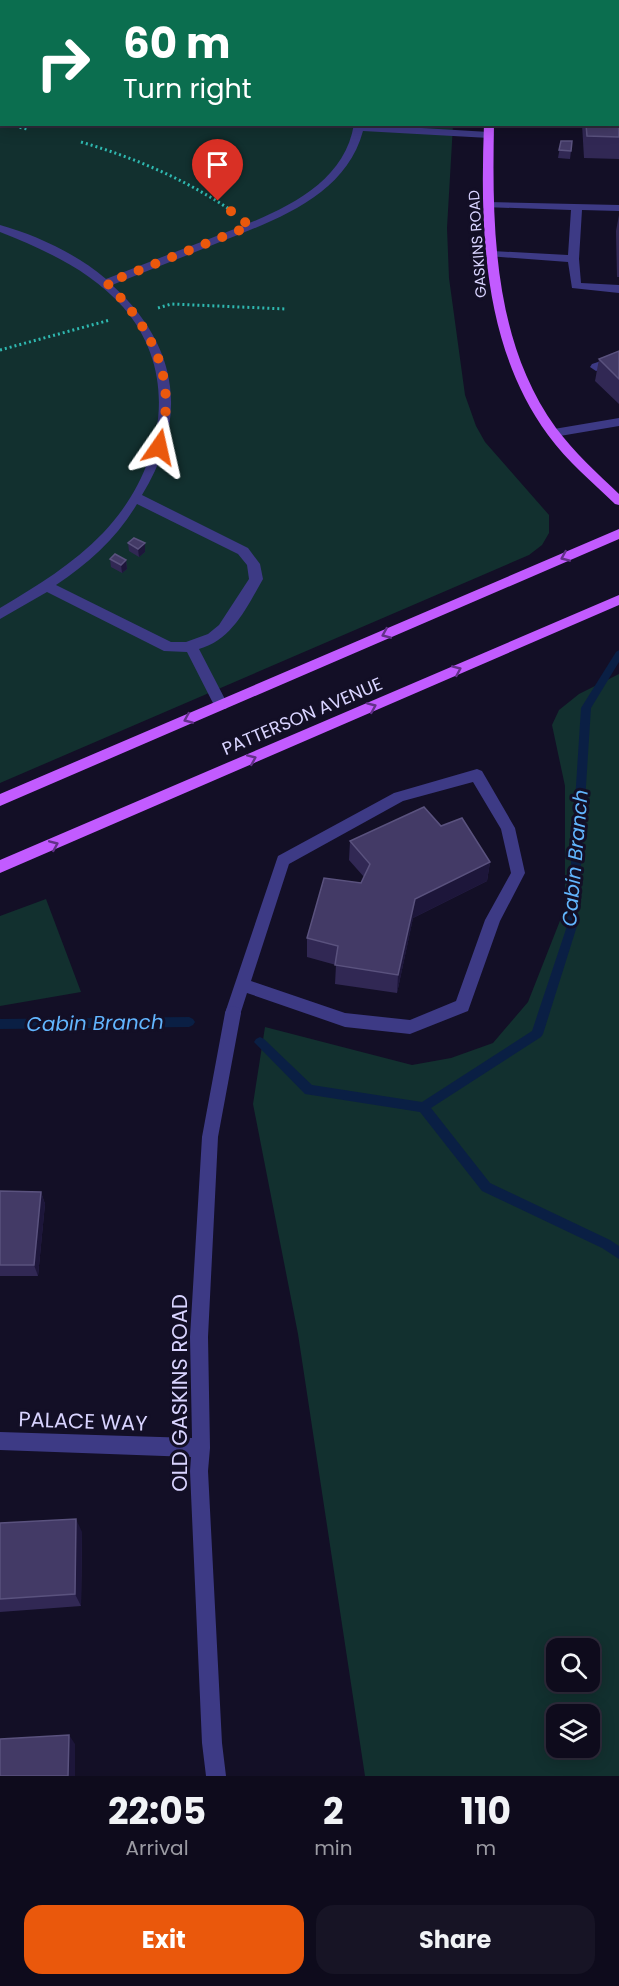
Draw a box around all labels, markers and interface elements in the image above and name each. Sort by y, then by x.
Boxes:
text: 60 m [123,14,231,73]
icon: right [24,24,102,102]
text: Turn right [123,70,252,107]
pin [192,139,243,201]
icon: arrive [201,148,234,181]
street label: GASKINS ROAD [463,189,491,299]
position arrow [127,415,191,479]
one-way arrow [561,550,572,562]
one-way arrow [381,627,392,639]
one-way arrow [451,665,462,677]
street label: PATTERSON AVENUE [218,671,386,761]
one-way arrow [366,702,377,714]
one-way arrow [183,712,194,724]
one-way arrow [246,754,257,766]
water label: Cabin Branch [555,788,595,928]
one-way arrow [48,840,59,852]
water label: Cabin Branch [26,1008,164,1038]
street label: OLD GASKINS ROAD [165,1294,194,1492]
street label: PALACE WAY [18,1404,148,1438]
map controls [546,1638,600,1758]
button: search [546,1638,600,1692]
button: layers [546,1704,600,1758]
text: 22:05 [108,1786,206,1837]
text: 2 [323,1786,344,1837]
text: 110 [460,1786,511,1837]
text: Arrival [126,1834,189,1862]
text: min [314,1834,352,1862]
text: m [475,1834,496,1862]
button: Exit [24,1905,304,1974]
button: Share [316,1905,595,1974]

